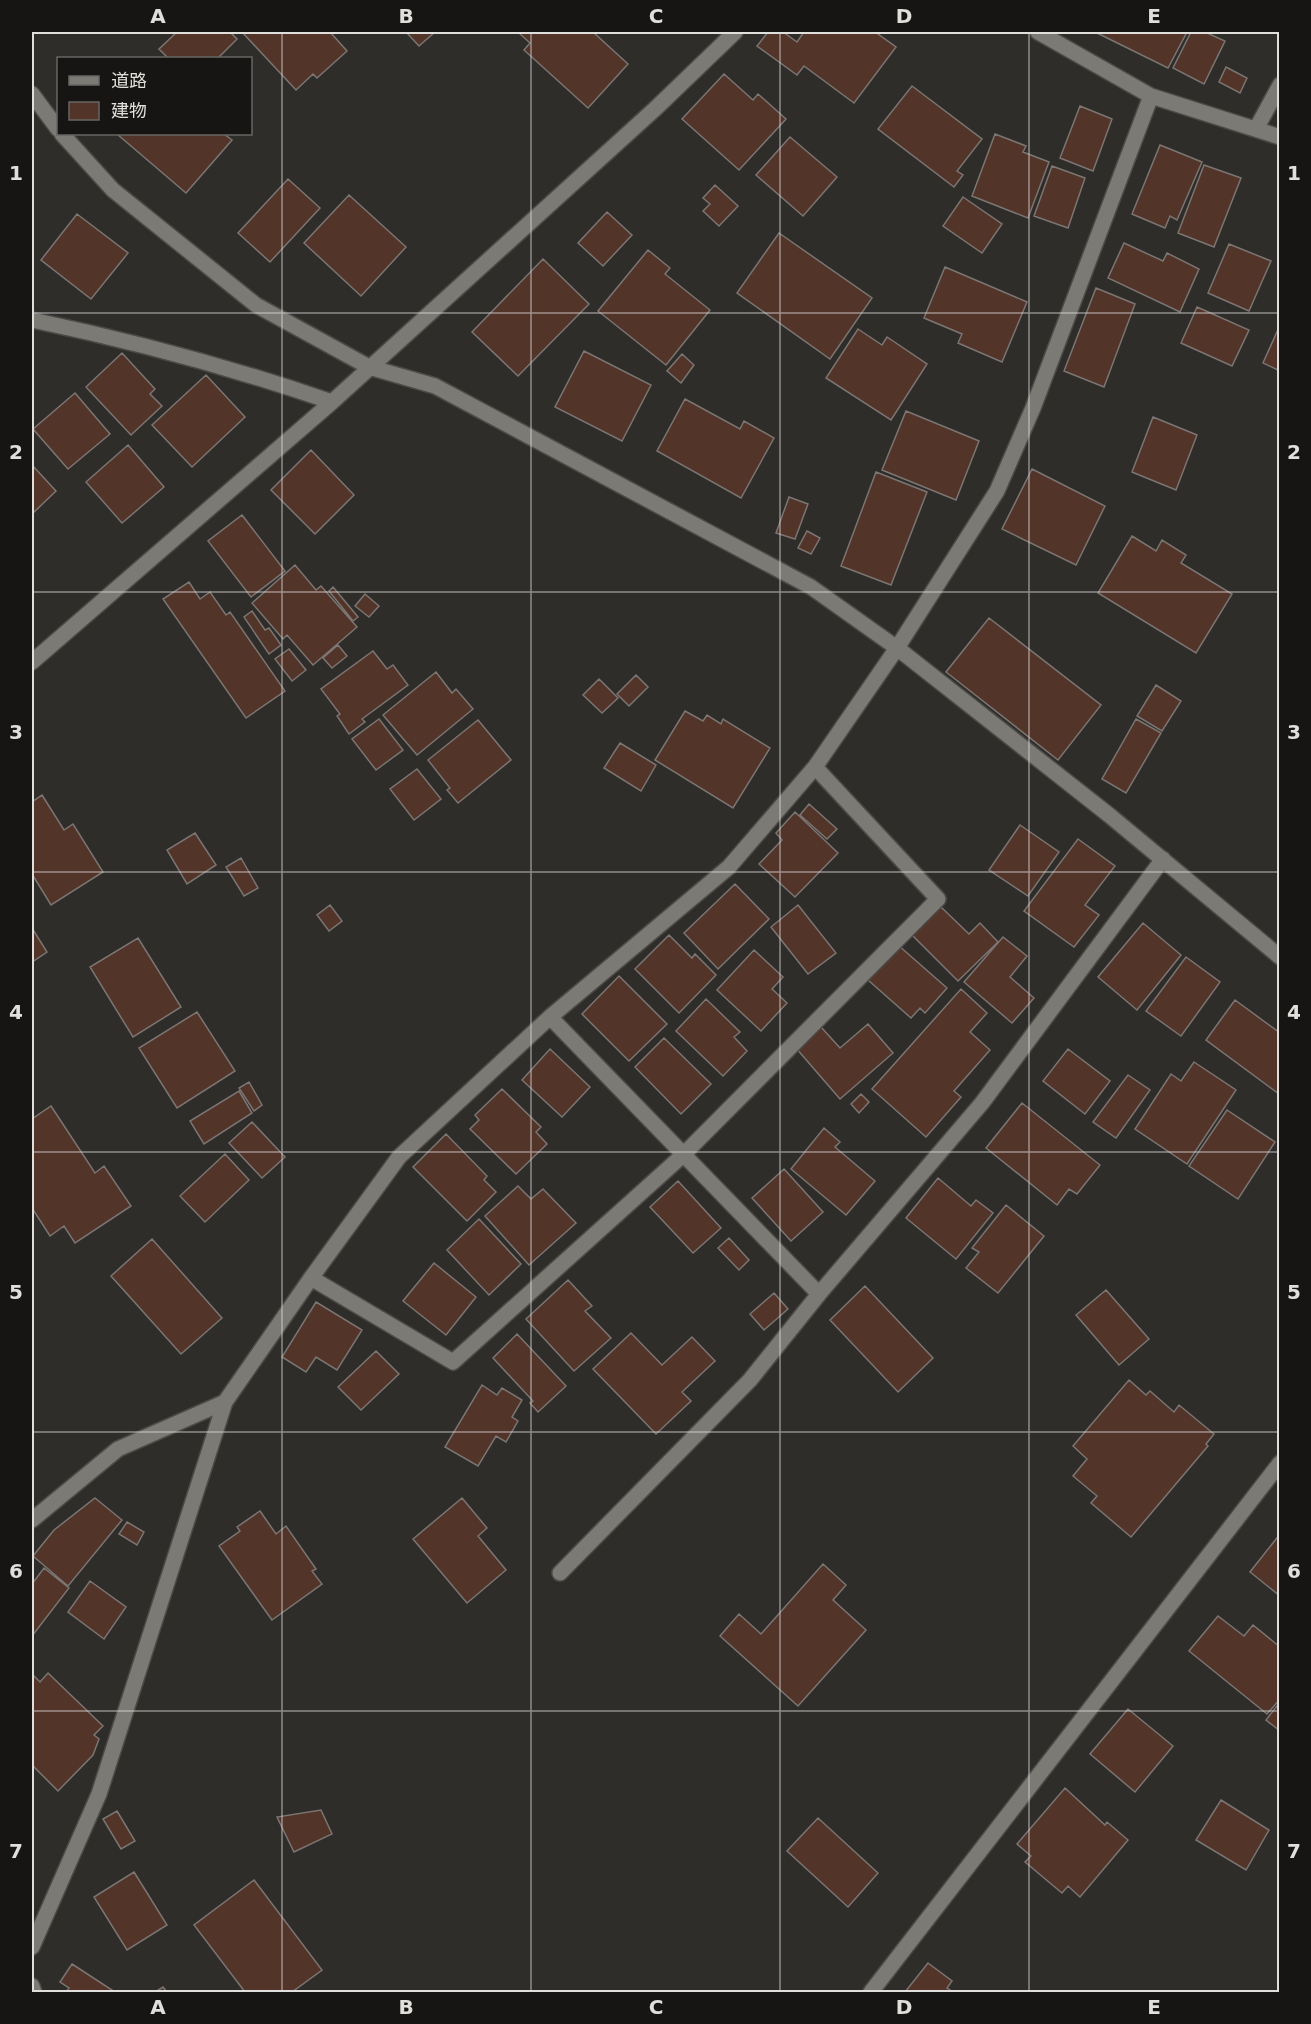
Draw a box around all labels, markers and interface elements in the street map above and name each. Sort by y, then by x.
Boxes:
text: A [150,4,166,28]
text: B [398,4,414,28]
text: C [649,4,663,28]
text: D [896,4,912,28]
text: E [1147,4,1161,28]
legend [57,57,252,135]
text: 道路 [111,70,147,91]
text: 建物 [111,100,147,121]
text: 1 [9,161,23,185]
text: 1 [1287,161,1301,185]
text: 2 [9,440,23,464]
text: 2 [1287,440,1301,464]
text: 3 [9,720,23,744]
text: 3 [1287,720,1301,744]
text: 4 [9,1000,23,1024]
text: 4 [1287,1000,1301,1024]
text: 5 [9,1280,23,1304]
text: 5 [1287,1280,1301,1304]
text: 6 [9,1559,23,1583]
text: 6 [1287,1559,1301,1583]
text: 7 [9,1839,23,1863]
text: 7 [1287,1839,1301,1863]
text: A [150,1995,166,2019]
text: B [398,1995,414,2019]
text: C [649,1995,663,2019]
text: D [896,1995,912,2019]
text: E [1147,1995,1161,2019]

